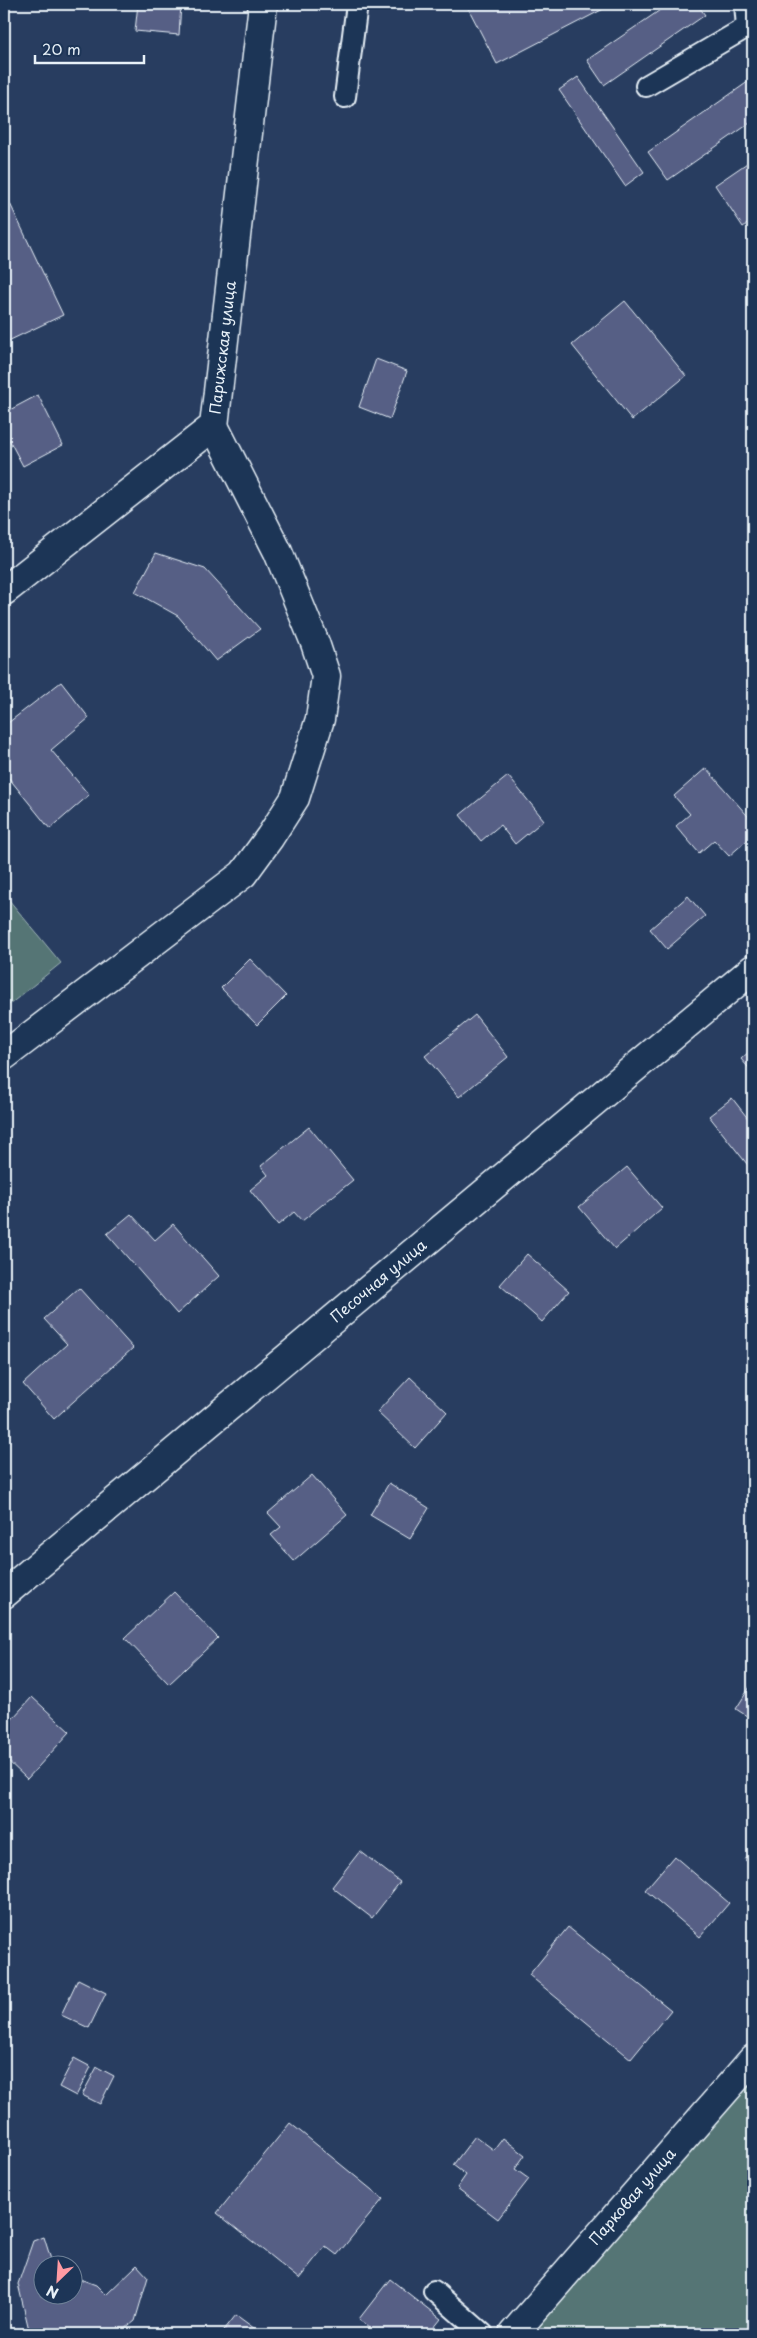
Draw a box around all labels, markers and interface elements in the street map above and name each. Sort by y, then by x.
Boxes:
scale bar [35,32,144,64]
text: 20 m [42,37,81,60]
street label: Парижская улица [202,279,241,415]
street label: Песочная улица [324,1233,431,1327]
street label: Парковая улица [583,2142,681,2250]
north arrow [32,2256,82,2306]
text: N [43,2280,62,2304]

